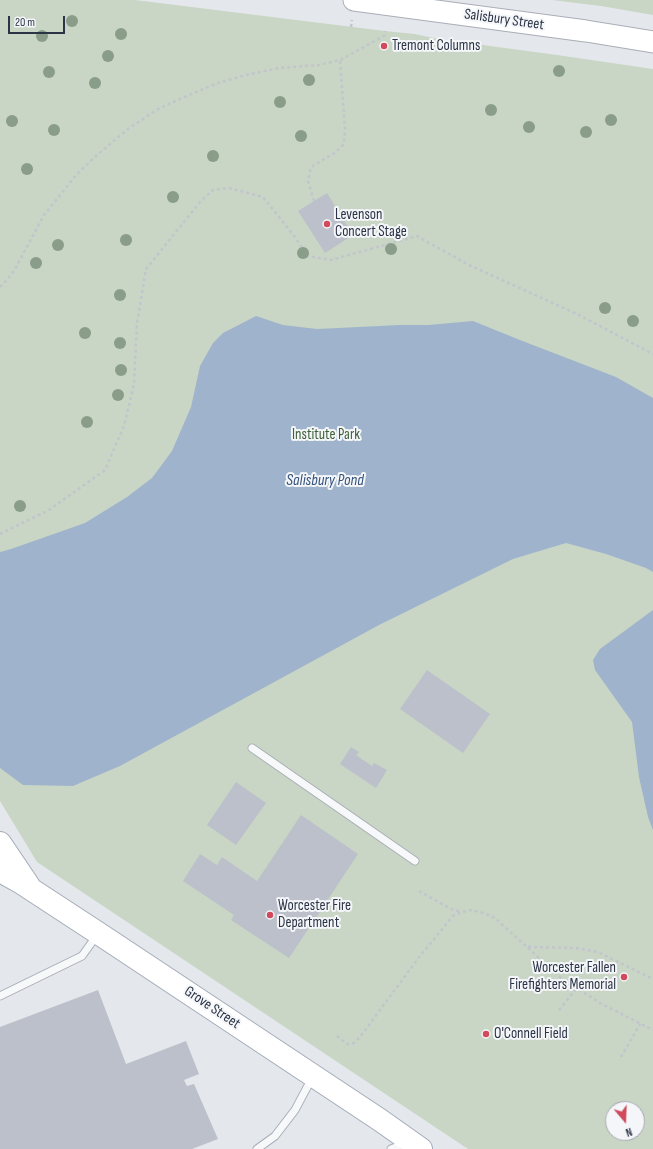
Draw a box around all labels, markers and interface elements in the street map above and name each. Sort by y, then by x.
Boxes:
street label: Salisbury Street [463,6,545,34]
scale bar [10,8,67,34]
text: 20 m [15,15,35,30]
place label: Tremont Columns [392,37,480,55]
marker: Tremont Columns [379,41,389,51]
place label: Levenson Concert Stage [335,206,407,241]
marker: Levenson Concert Stage [322,219,332,229]
park label: Institute Park [292,426,360,444]
water label: Salisbury Pond [286,471,364,491]
place label: Worcester Fire Department [278,897,351,932]
marker: Worcester Fire Department [265,910,275,920]
place label: Worcester Fallen Firefighters Memorial [509,959,616,994]
marker: Worcester Fallen Firefighters Memorial [619,972,629,982]
street label: Grove Street [181,983,243,1033]
place label: O'Connell Field [494,1025,568,1043]
marker: O'Connell Field [481,1029,491,1039]
north arrow [605,1101,645,1141]
text: N [624,1125,634,1139]

